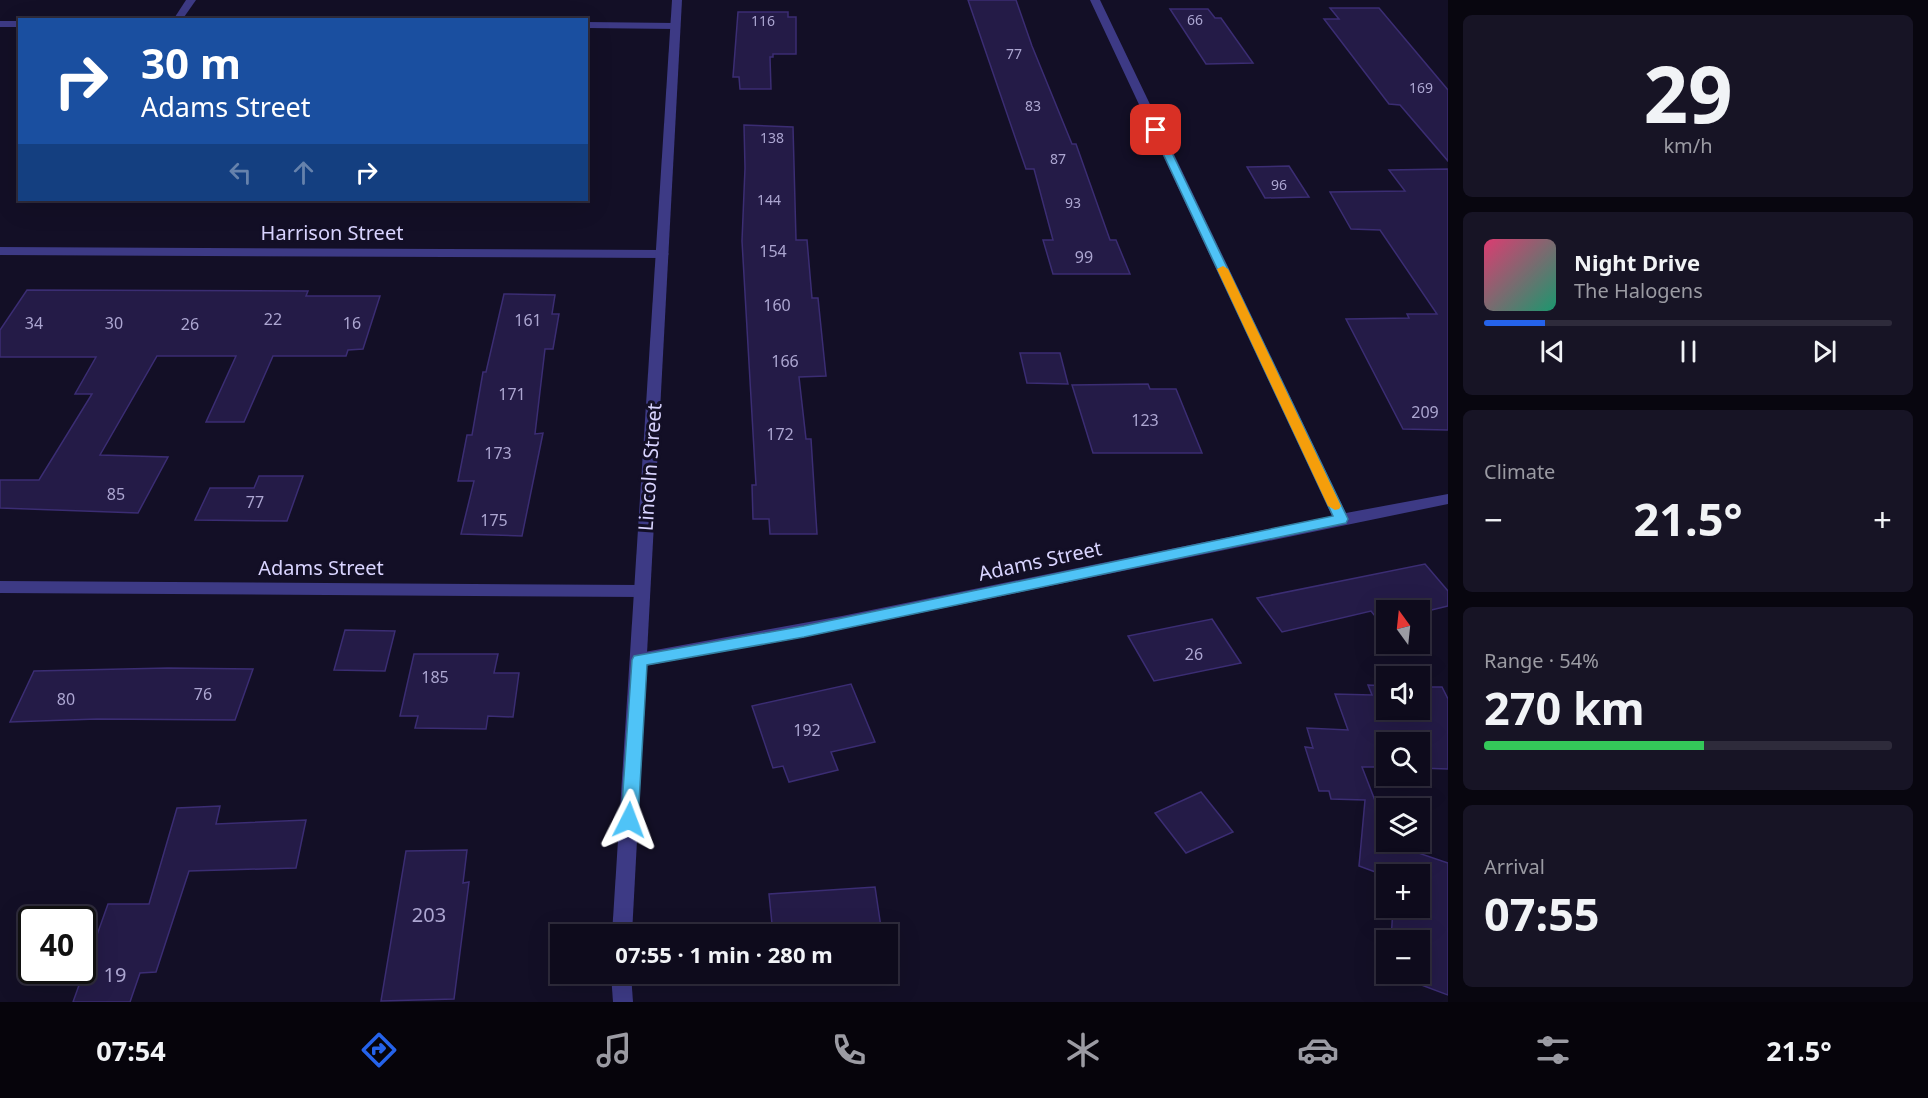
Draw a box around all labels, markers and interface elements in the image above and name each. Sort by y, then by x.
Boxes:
house number: 66 [1187,10,1203,29]
house number: 116 [751,11,775,30]
text: 30 m [141,34,241,91]
text: 29 [1643,40,1733,146]
icon: right [42,42,120,120]
house number: 77 [1006,44,1022,63]
house number: 169 [1409,78,1433,97]
text: Adams Street [141,88,311,125]
house number: 83 [1025,96,1041,115]
pin [1130,104,1181,155]
icon: arrive [1139,113,1172,146]
house number: 138 [760,128,784,147]
text: km/h [1663,132,1713,159]
house number: 87 [1050,149,1066,168]
icon: left [224,156,257,189]
icon: ahead [287,156,320,189]
icon: right [350,156,383,189]
house number: 96 [1271,175,1287,194]
house number: 144 [757,190,781,209]
house number: 93 [1065,193,1081,212]
street label: Harrison Street [261,219,403,246]
house number: 154 [759,240,787,262]
house number: 99 [1075,246,1093,268]
text: Night Drive [1574,247,1700,277]
text: The Halogens [1574,277,1703,304]
house number: 160 [763,294,791,316]
house number: 22 [264,308,282,330]
house number: 161 [514,309,542,331]
house number: 34 [25,312,43,334]
house number: 30 [105,312,123,334]
house number: 16 [343,312,361,334]
house number: 26 [181,313,199,335]
icon: previous [1536,335,1569,368]
icon: pause [1672,335,1705,368]
icon: next [1808,335,1841,368]
house number: 166 [771,350,799,372]
house number: 171 [498,383,526,405]
house number: 209 [1411,401,1439,423]
street label: Lincoln Street [632,402,667,532]
house number: 123 [1131,409,1159,431]
house number: 172 [766,423,794,445]
house number: 173 [484,442,512,464]
text: Climate [1484,458,1555,485]
house number: 85 [107,483,125,505]
text: 21.5° [1634,488,1742,549]
house number: 77 [246,491,264,513]
text: − [1484,497,1503,542]
text: + [1873,497,1892,542]
house number: 175 [480,509,508,531]
street label: Adams Street [976,534,1104,587]
street label: Adams Street [258,554,384,581]
north arrow [1376,600,1430,654]
map controls [1376,600,1430,984]
house number: 26 [1185,643,1203,665]
text: Range · 54% [1484,647,1599,674]
house number: 185 [421,666,449,688]
button: sound [1376,666,1430,720]
text: 270 km [1484,677,1645,738]
house number: 76 [194,683,212,705]
house number: 80 [57,688,75,710]
house number: 192 [793,719,821,741]
button: search [1376,732,1430,786]
position arrow [597,788,661,852]
button: layers [1376,798,1430,852]
text: Arrival [1484,853,1545,880]
button: + [1376,864,1430,918]
text: 07:55 [1484,883,1600,944]
house number: 203 [412,901,446,928]
speed limit sign: 40 [18,906,96,984]
button: − [1376,930,1430,984]
text: 07:55 · 1 min · 280 m [615,939,833,969]
house number: 19 [104,961,126,988]
icon: directions [358,1029,400,1071]
icon: music [593,1029,635,1071]
icon: phone [828,1029,870,1071]
icon: climate [1062,1029,1104,1071]
icon: car [1297,1029,1339,1071]
icon: filters [1532,1029,1574,1071]
text: 07:54 [96,1032,166,1069]
text: 21.5° [1766,1032,1832,1069]

